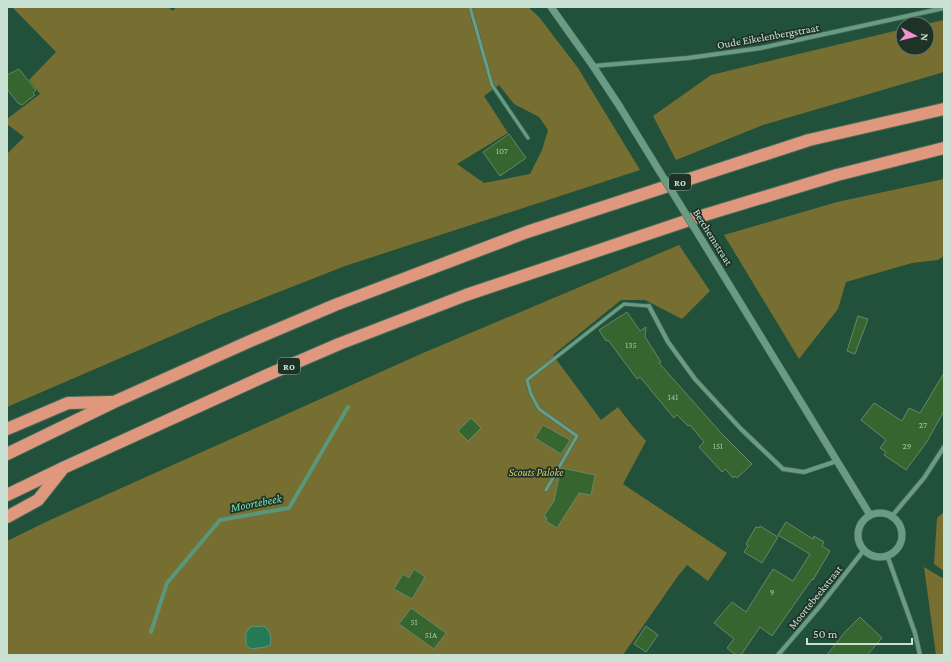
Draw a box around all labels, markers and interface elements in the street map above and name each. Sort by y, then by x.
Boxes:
north arrow [895,16,935,56]
street label: Oude Eikelenbergstraat [716,21,820,52]
text: N [918,33,931,42]
house number: 107 [496,146,508,156]
road number: R0 [669,174,691,190]
street label: Berchemstraat [691,207,735,268]
house number: 135 [625,340,637,350]
road number: R0 [278,358,300,374]
house number: 141 [668,392,678,402]
house number: 27 [919,420,927,430]
house number: 151 [713,441,723,451]
house number: 29 [903,441,912,451]
park label: Scouts Paloke [509,466,564,478]
water label: Moortebeek [228,491,284,515]
street label: Moortebeekstraat [786,563,845,631]
house number: 9 [770,587,775,597]
house number: 51 [410,617,418,627]
scale bar [807,620,912,646]
text: 50 m [813,627,838,641]
house number: 51A [425,630,438,640]

